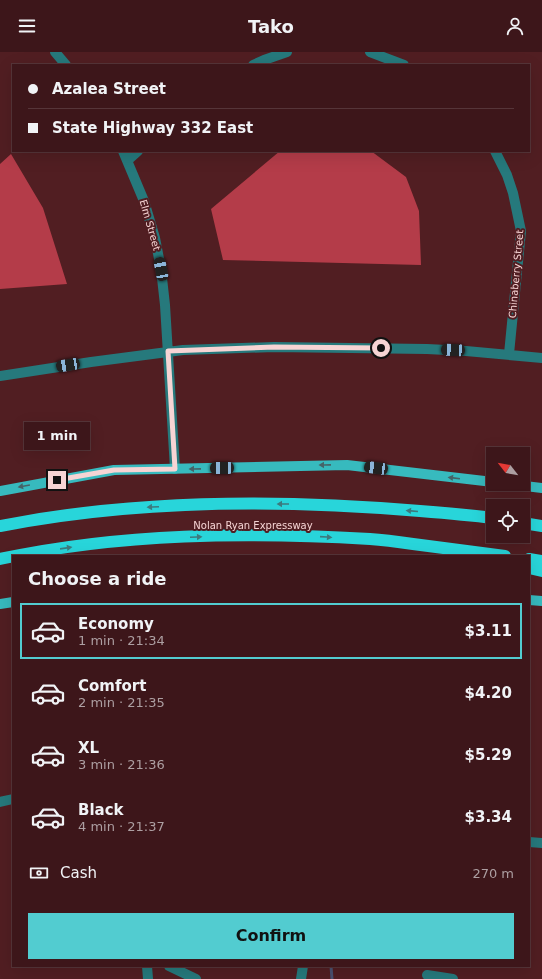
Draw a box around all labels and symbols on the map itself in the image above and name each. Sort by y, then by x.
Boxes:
street label: Elm Street [137,198,163,252]
street label: Chinaberry Street [507,229,525,319]
car [153,256,169,282]
route start [372,339,390,357]
car [441,343,465,357]
car [55,357,81,373]
callout: 1 min [24,422,90,450]
north arrow [486,447,530,491]
car [363,461,389,475]
car [210,462,234,474]
one-way arrow [319,462,331,469]
one-way arrow [189,465,201,472]
route end [48,471,66,489]
one-way arrow [448,474,460,481]
one-way arrow [18,483,31,489]
one-way arrow [276,501,289,507]
one-way arrow [147,503,159,510]
one-way arrow [406,507,418,514]
street label: Nolan Ryan Expressway [193,520,313,531]
one-way arrow [190,534,203,540]
one-way arrow [320,534,332,541]
one-way arrow [60,545,72,551]

